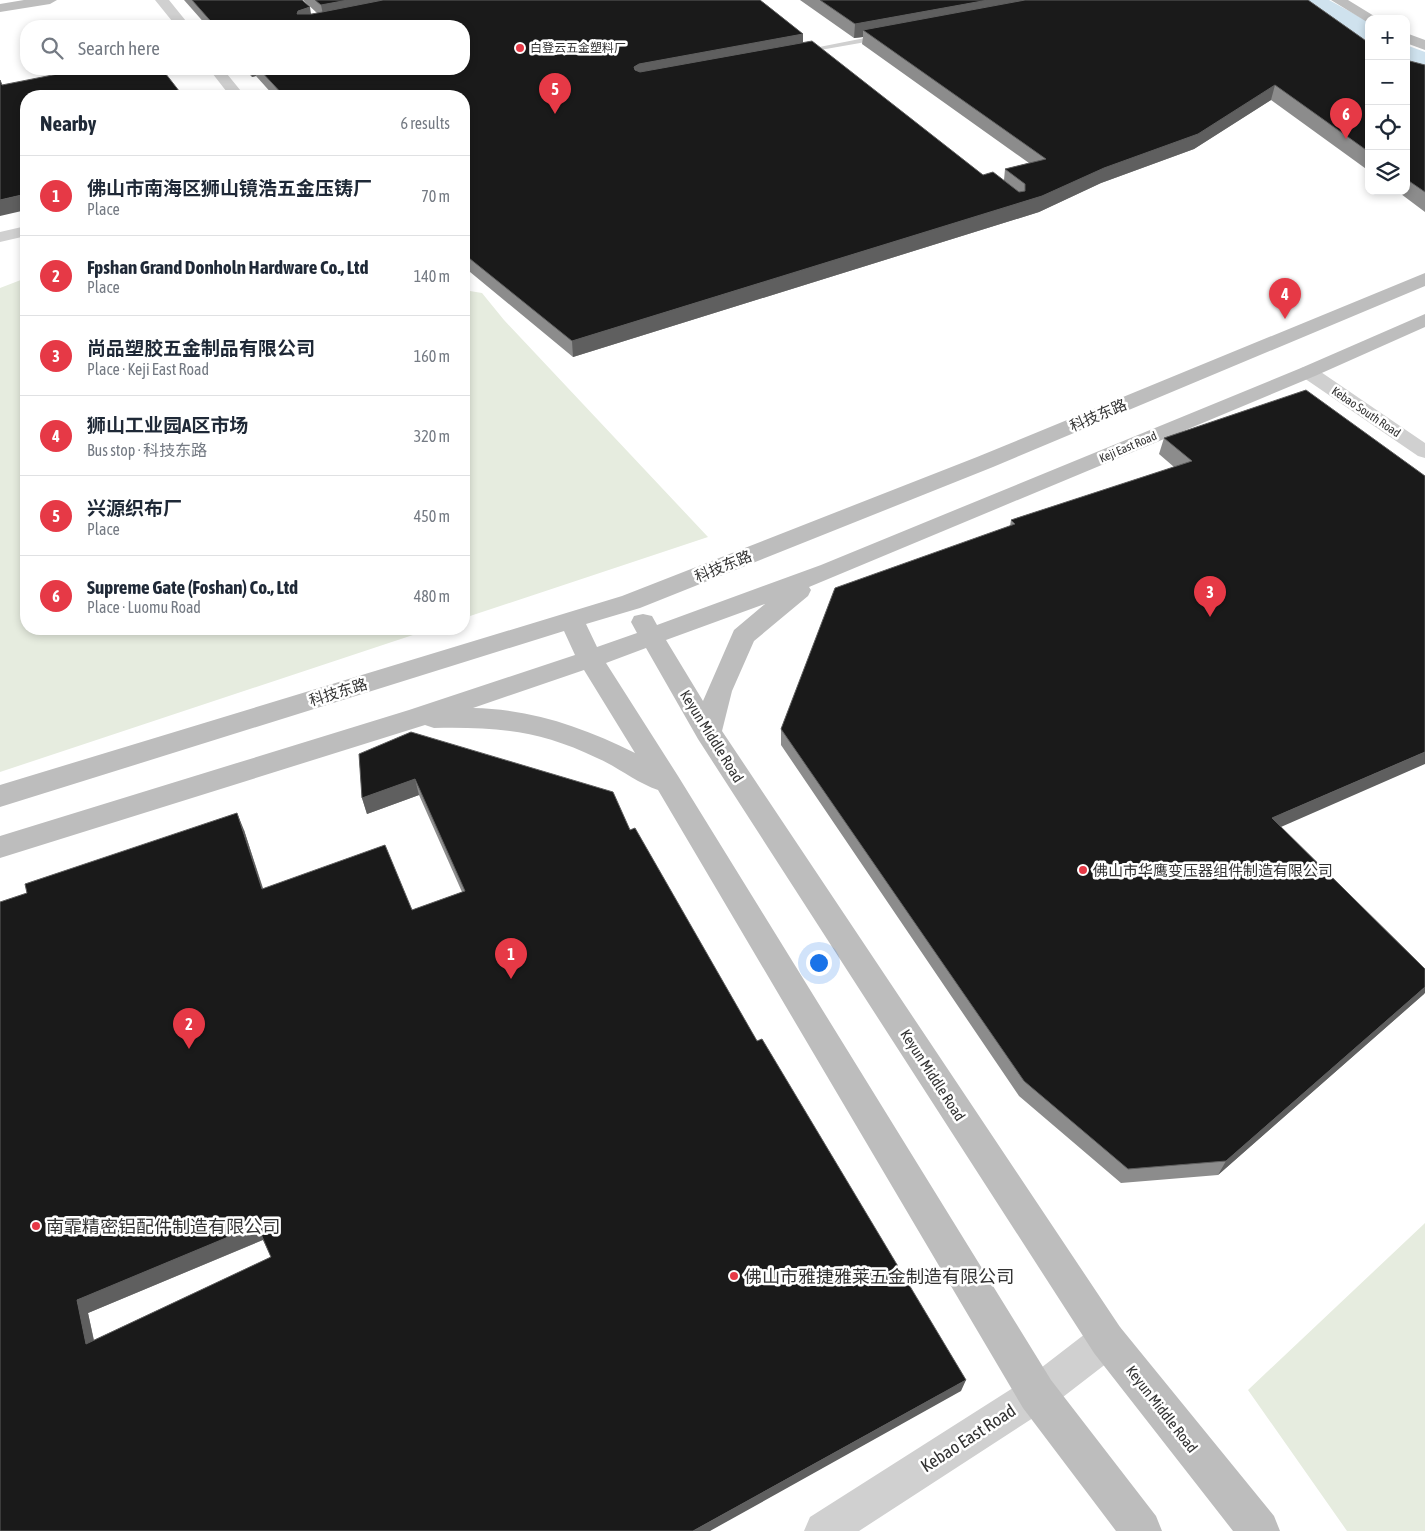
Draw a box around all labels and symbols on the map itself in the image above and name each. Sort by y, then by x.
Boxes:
place label: 白登云五金塑料厂 [530,41,626,55]
marker: 白登云五金塑料厂 [514,42,526,54]
pin: 5 [539,73,571,114]
pin: 6 [1330,98,1362,139]
pin: 4 [1269,278,1301,319]
street label: Kebao South Road [1329,384,1403,440]
street label: 科技东路 [1067,395,1129,435]
street label: Keji East Road [1097,429,1159,465]
street label: 科技东路 [692,547,754,585]
pin: 3 [1194,576,1226,617]
street label: 科技东路 [307,675,369,709]
street label: Keyun Middle Road [677,687,747,785]
place label: 佛山市华鹰变压器组件制造有限公司 [1093,862,1333,879]
marker: 佛山市华鹰变压器组件制造有限公司 [1077,864,1089,876]
pin: 1 [495,938,527,979]
your location [806,950,832,976]
pin: 2 [173,1008,205,1049]
street label: Keyun Middle Road [897,1026,969,1124]
place label: 南霏精密铝配件制造有限公司 [46,1216,280,1237]
marker: 南霏精密铝配件制造有限公司 [30,1220,42,1232]
place label: 佛山市雅捷雅莱五金制造有限公司 [744,1266,1014,1287]
marker: 佛山市雅捷雅莱五金制造有限公司 [728,1270,740,1282]
street label: Keyun Middle Road [1123,1362,1201,1456]
street label: Kebao East Road [917,1400,1019,1476]

